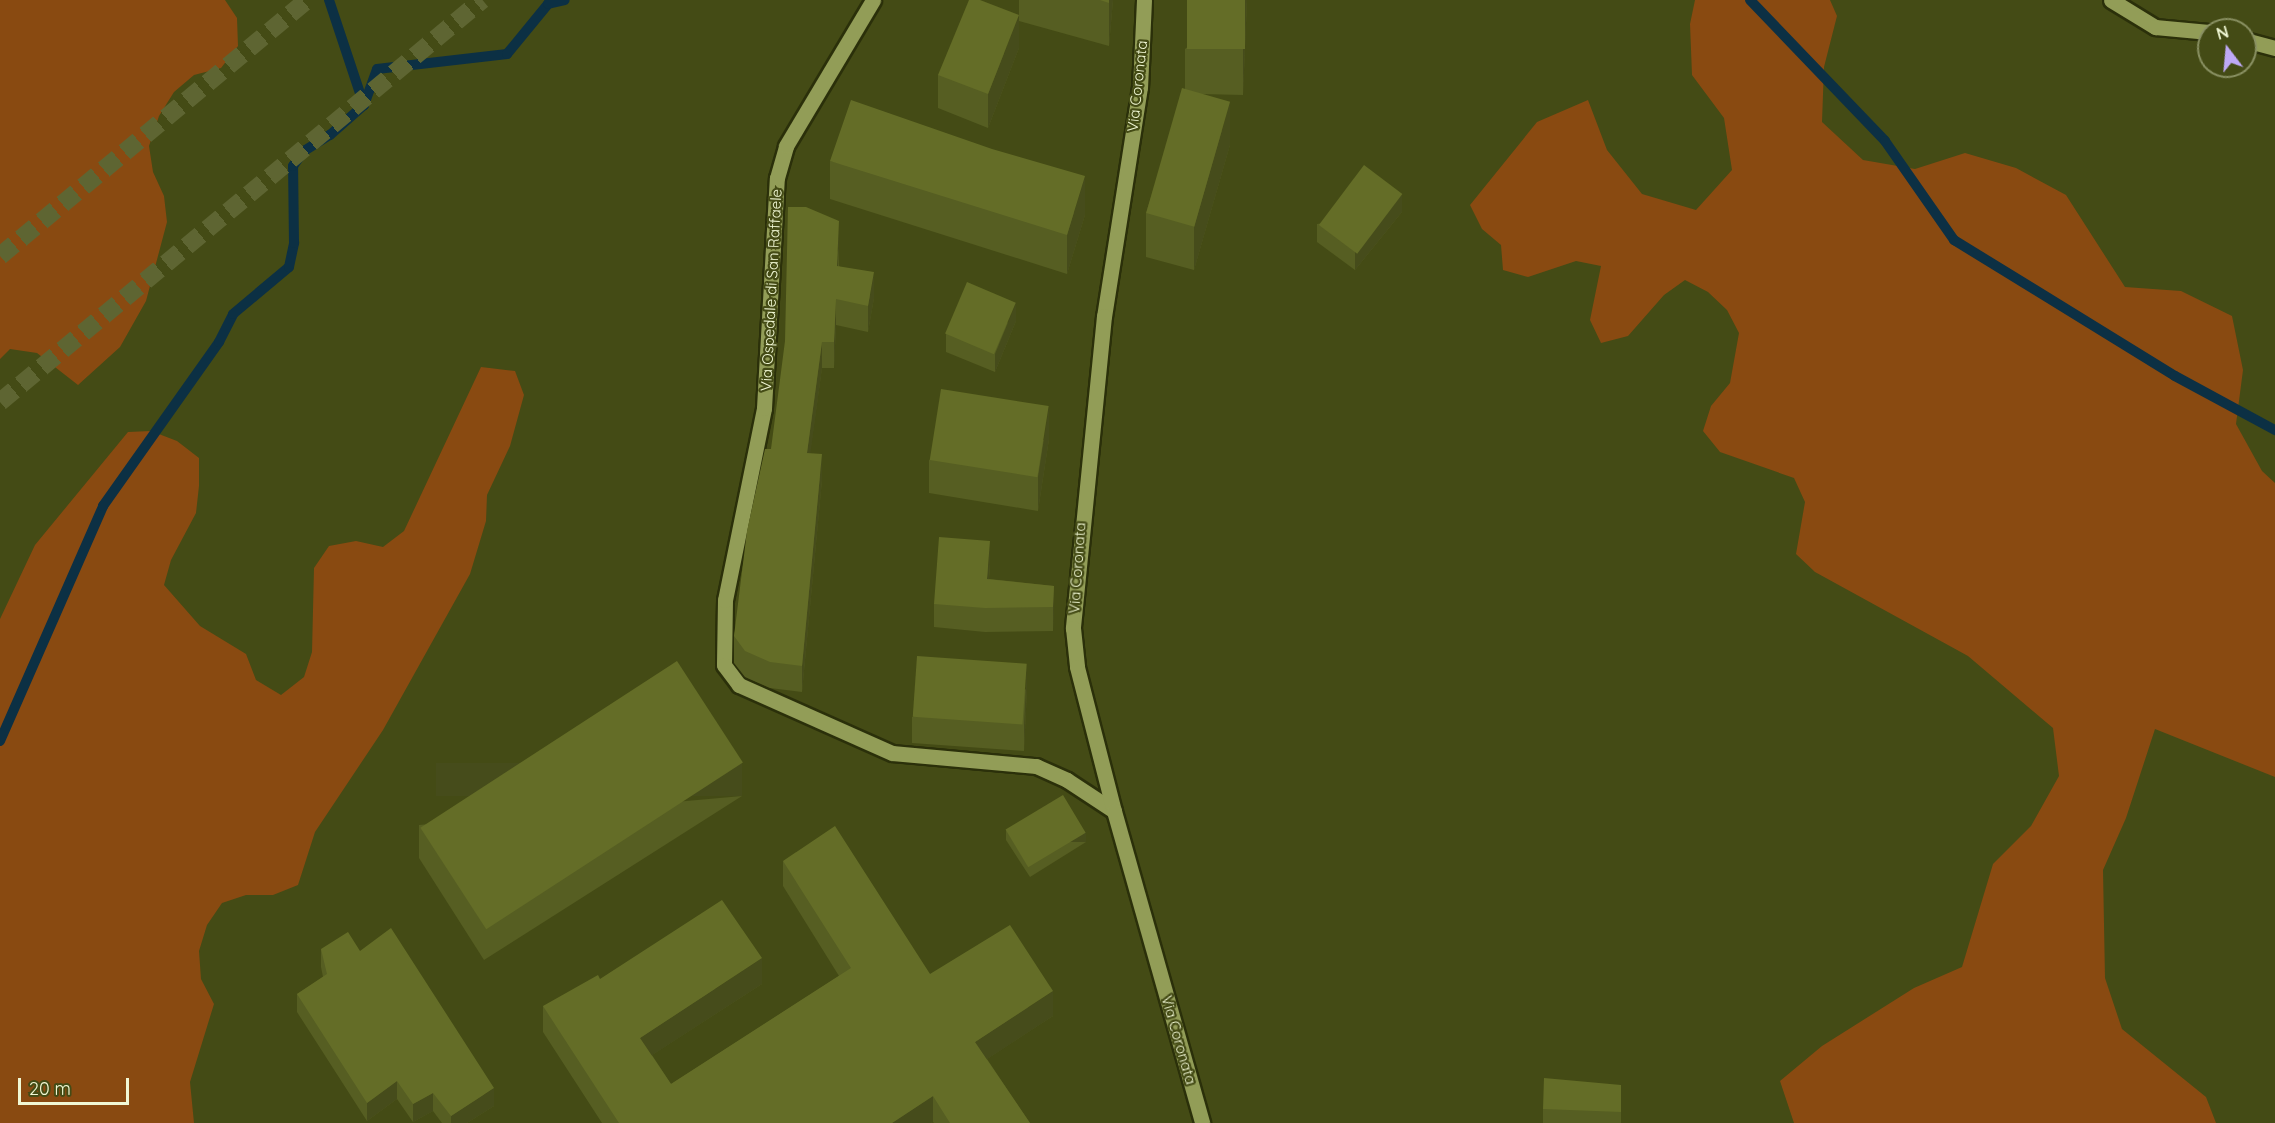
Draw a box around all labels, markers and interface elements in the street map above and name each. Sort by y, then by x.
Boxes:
north arrow [2197,18,2257,78]
text: N [2214,21,2231,44]
street label: Via Coronata [1123,39,1151,133]
street label: Via Ospedale di San Raffaele [757,188,785,392]
street label: Via Coronata [1065,522,1089,614]
street label: Via Coronata [1158,993,1200,1087]
scale bar [21,1066,132,1104]
text: 20 m [29,1077,71,1100]

